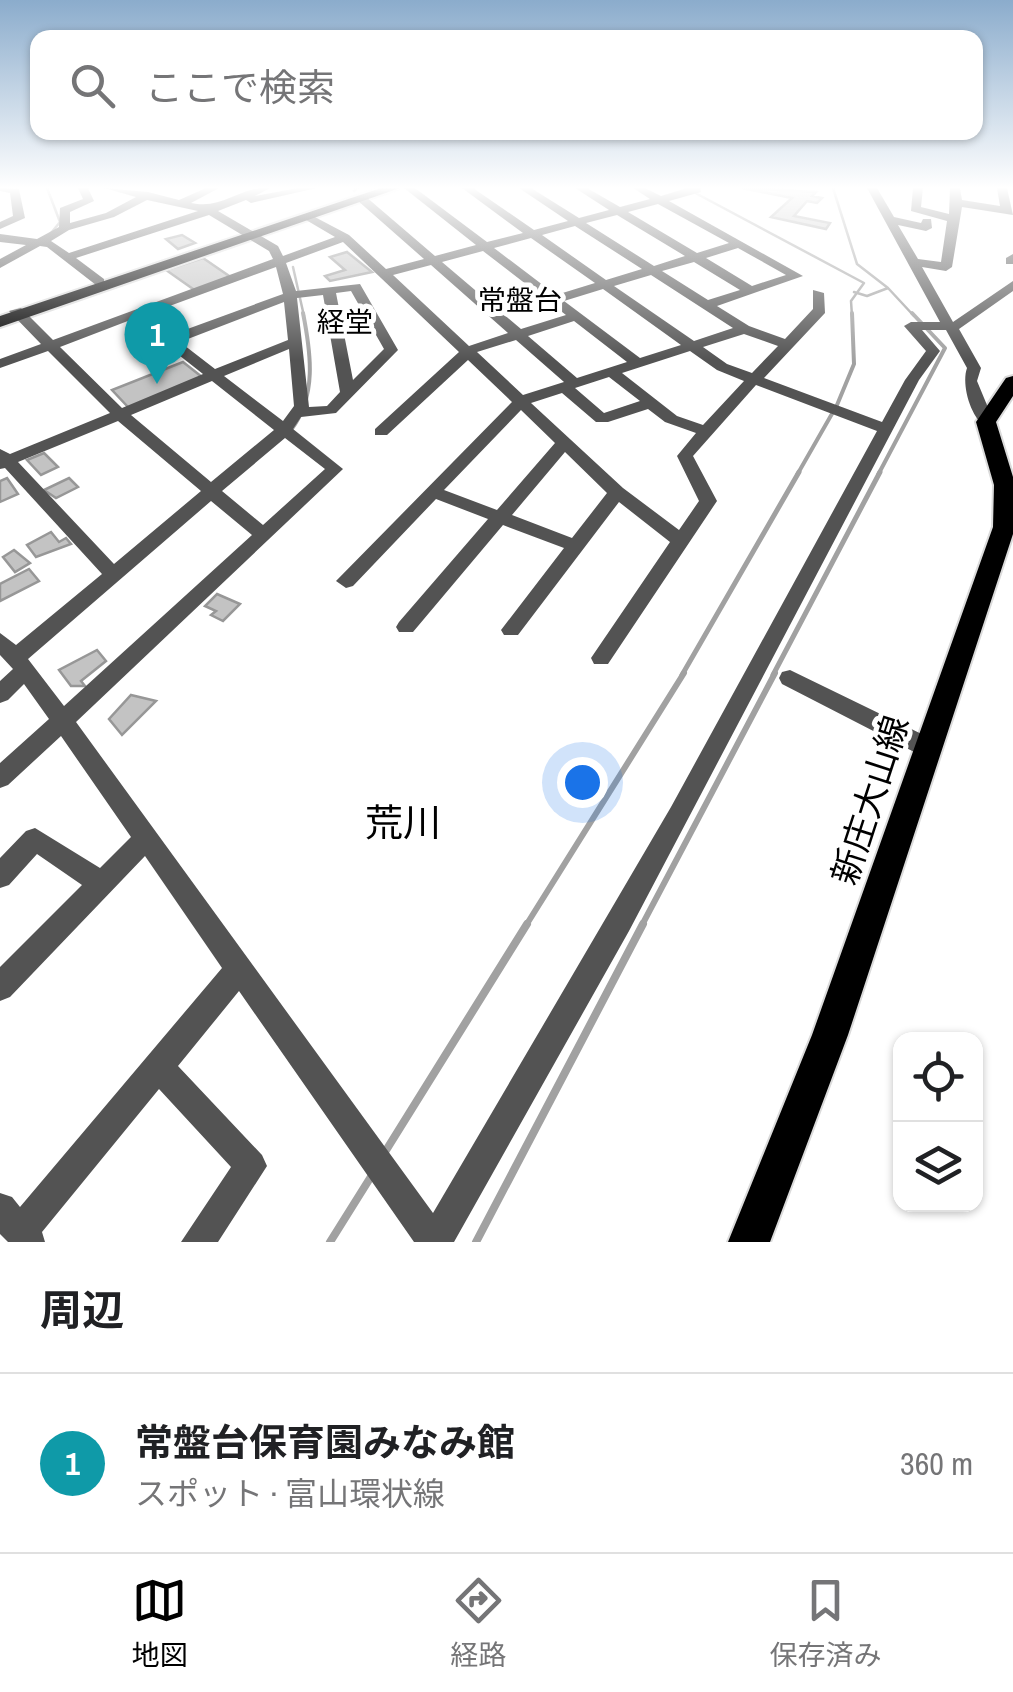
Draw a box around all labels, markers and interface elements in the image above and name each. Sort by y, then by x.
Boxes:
search box [30,30,983,140]
icon: search [65,58,120,113]
text: ここで検索 [145,62,335,113]
district label: 常盤台 [478,281,562,319]
pin: 1 [124,302,190,384]
district label: 経堂 [317,303,373,341]
street label: 新庄大山線 [821,710,919,890]
your location [557,757,608,808]
district label: 荒川 [365,797,441,848]
map controls [893,1032,983,1212]
button: locate [893,1032,983,1122]
button: layers [893,1122,983,1212]
text: 周辺 [40,1282,124,1338]
text: 常盤台保育園みなみ館 [135,1417,515,1468]
text: 1 [65,1442,80,1485]
text: 360 m [900,1442,973,1485]
text: スポット · 富山環状線 [135,1472,445,1515]
tab: 地図 [131,1573,188,1674]
tab: 経路 [450,1573,507,1674]
tab: 保存済み [769,1573,882,1674]

